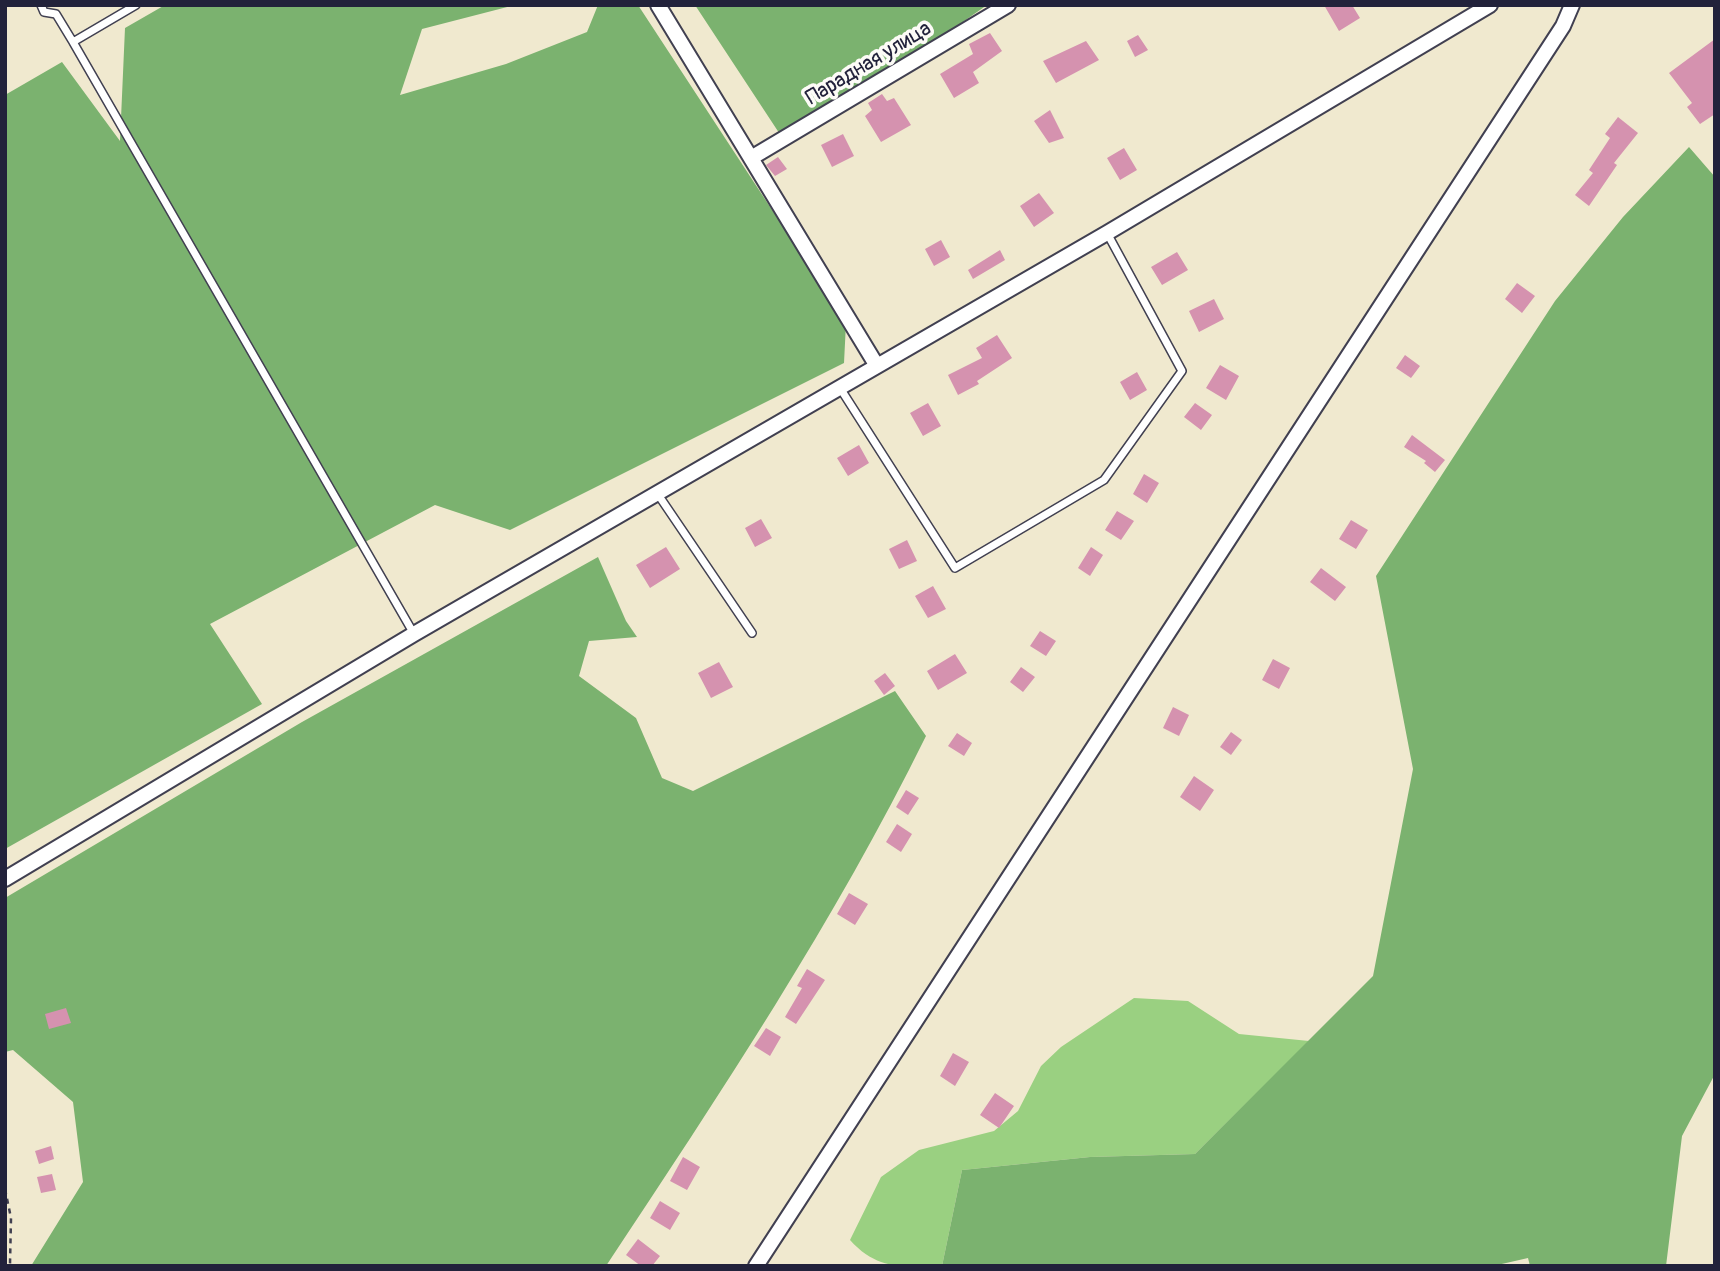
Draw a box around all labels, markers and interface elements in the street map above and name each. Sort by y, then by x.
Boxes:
street label: Парадная улица [802,17,936,111]

